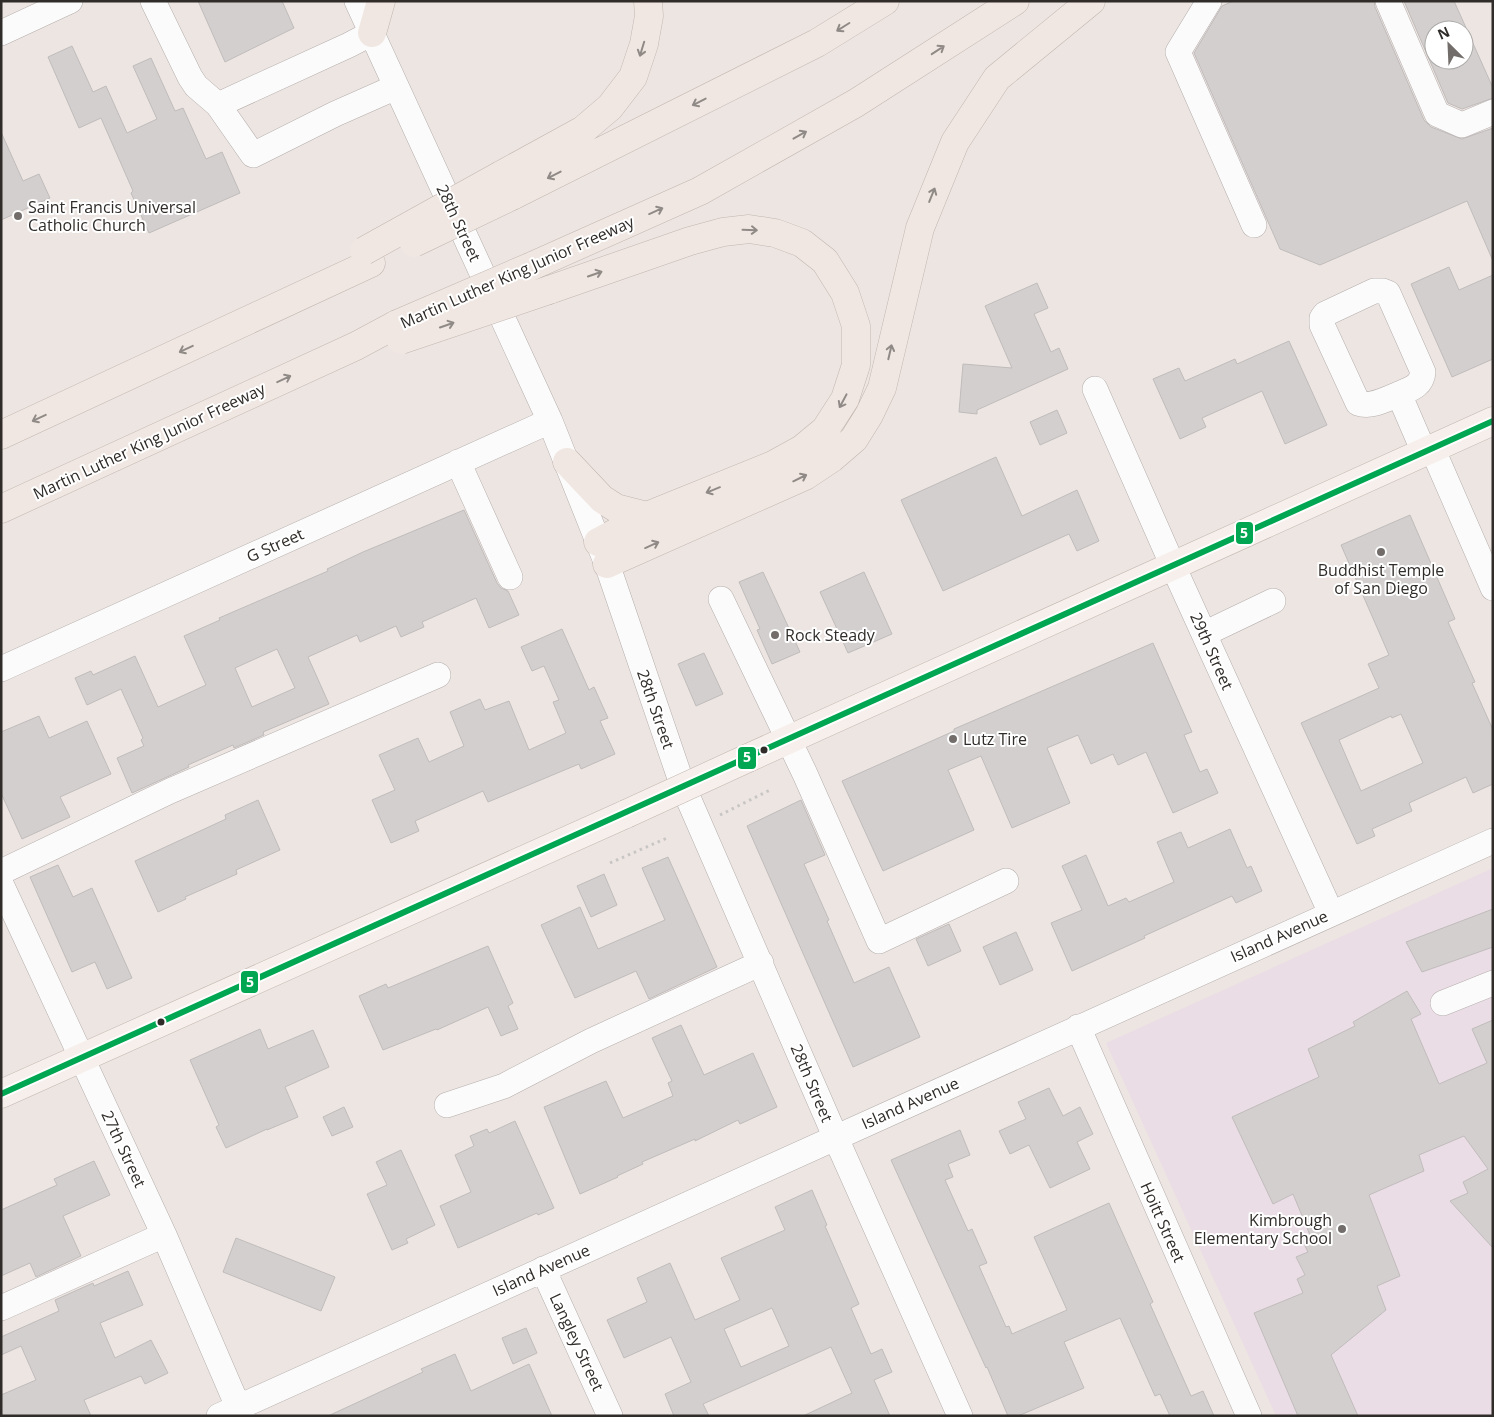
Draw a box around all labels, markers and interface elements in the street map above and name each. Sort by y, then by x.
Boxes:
north arrow [1424,20,1474,70]
one-way arrow [836,21,850,32]
text: N [1434,22,1453,44]
one-way arrow [636,41,646,57]
one-way arrow [931,45,945,55]
one-way arrow [692,98,707,107]
one-way arrow [792,130,807,140]
one-way arrow [547,171,562,180]
street label: 28th Street [432,181,487,265]
one-way arrow [929,188,938,203]
place label: Saint Francis Universal Catholic Church [28,196,196,236]
one-way arrow [648,205,663,215]
marker: Saint Francis Universal Catholic Church [12,210,24,222]
street label: Martin Luther King Junior Freeway [397,210,638,334]
one-way arrow [742,226,758,235]
one-way arrow [587,269,603,279]
one-way arrow [439,319,455,329]
one-way arrow [179,345,194,354]
one-way arrow [886,345,895,361]
one-way arrow [276,374,291,383]
street label: Martin Luther King Junior Freeway [29,377,270,505]
one-way arrow [838,393,847,408]
one-way arrow [32,414,47,423]
one-way arrow [792,473,807,482]
one-way arrow [706,485,721,495]
line badge: 5 [1235,521,1254,545]
street label: G Street [243,523,307,567]
text: 5 [1240,523,1248,542]
one-way arrow [644,540,659,550]
marker: Buddhist Temple of San Diego [1375,546,1387,558]
place label: Buddhist Temple of San Diego [1318,559,1444,599]
street label: 29th Street [1185,609,1239,694]
place label: Rock Steady [785,624,876,646]
marker: Rock Steady [769,629,781,641]
street label: 28th Street [632,666,680,752]
place label: Lutz Tire [963,728,1027,750]
marker: Lutz Tire [947,733,959,745]
unlabelled marker [759,745,769,755]
line badge: 5 [737,746,757,770]
text: 5 [743,747,751,766]
street label: Island Avenue [1227,905,1331,967]
line badge: 5 [240,970,259,994]
text: 5 [246,972,254,991]
unlabelled marker [156,1017,166,1027]
street label: 28th Street [786,1041,838,1126]
street label: Island Avenue [858,1072,962,1134]
street label: 27th Street [97,1107,152,1191]
street label: Hoitt Street [1136,1178,1191,1266]
place label: Kimbrough Elementary School [1194,1209,1332,1249]
marker: Kimbrough Elementary School [1336,1223,1348,1235]
street label: Island Avenue [489,1239,593,1301]
street label: Langley Street [545,1289,609,1395]

